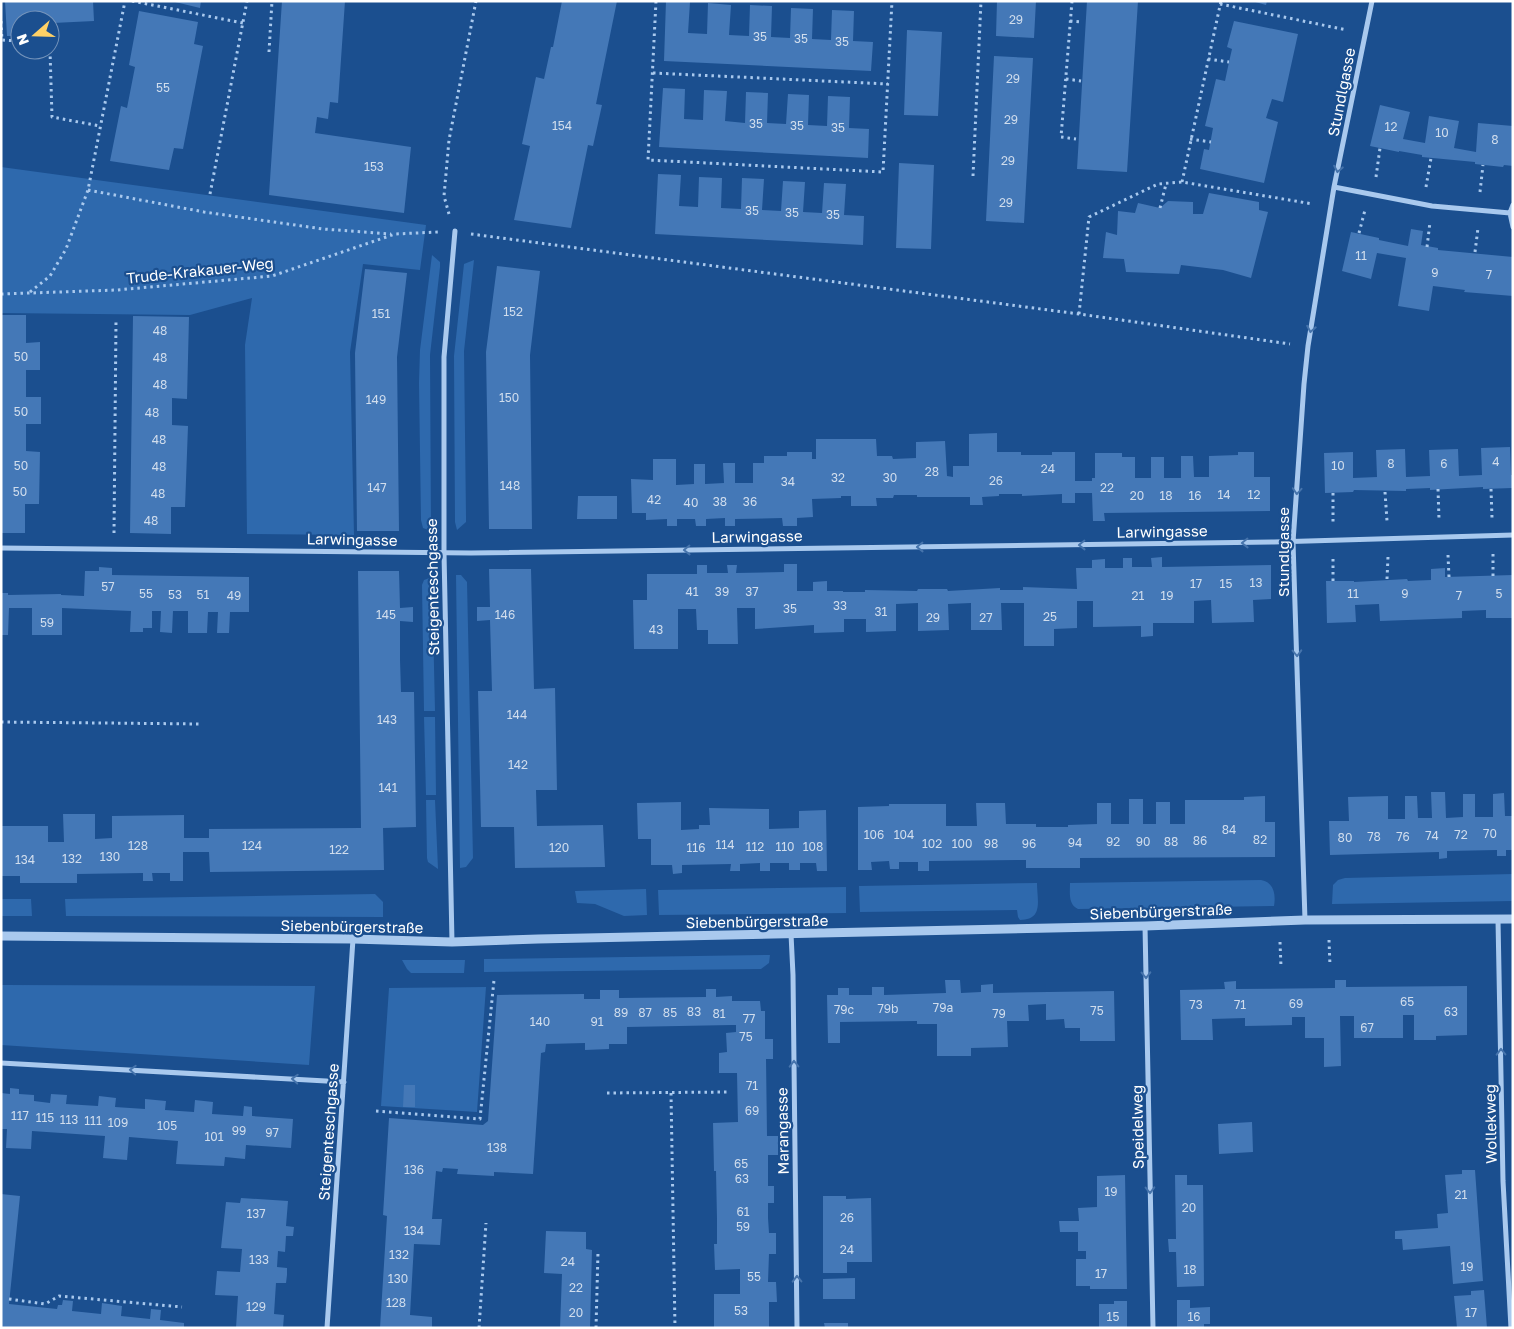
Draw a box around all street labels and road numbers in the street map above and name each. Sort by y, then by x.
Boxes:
street label: Stundlgasse [1324,46,1358,138]
street label: Trude-Krakauer-Weg [125,253,275,287]
street label: Stundlgasse [1274,507,1292,597]
street label: Steigenteschgasse [422,518,442,656]
street label: Larwingasse [1116,521,1208,541]
street label: Larwingasse [711,526,803,546]
street label: Larwingasse [306,529,398,549]
street label: Siebenbürgerstraße [1089,900,1233,922]
street label: Siebenbürgerstraße [685,911,829,931]
street label: Siebenbürgerstraße [280,916,424,936]
street label: Steigenteschgasse [314,1063,342,1201]
street label: Wollekweg [1480,1084,1500,1164]
street label: Speidelweg [1127,1085,1147,1169]
street label: Marangasse [772,1087,792,1175]

